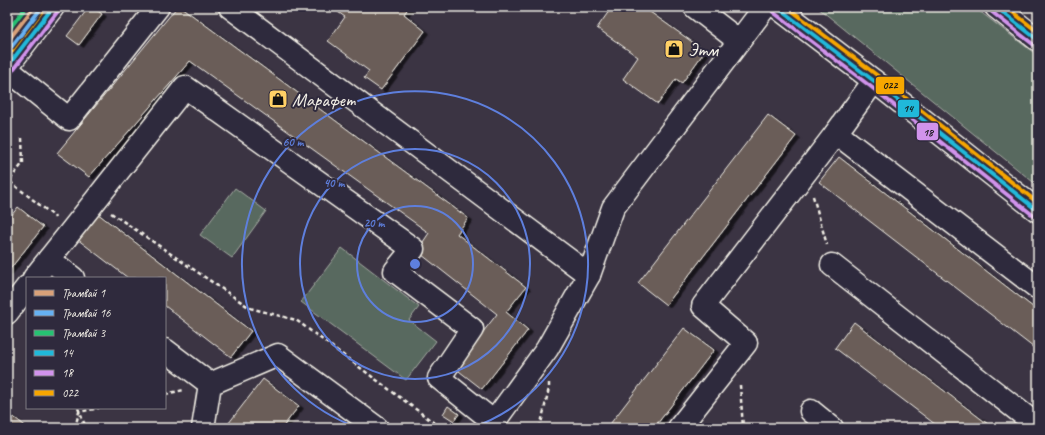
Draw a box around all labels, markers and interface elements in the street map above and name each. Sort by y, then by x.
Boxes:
shop icon: Этм [663,38,685,60]
place label: Этм [688,38,720,62]
line badge: 022 [875,76,905,95]
text: 022 [883,78,898,92]
shop icon: Марафет [267,88,289,110]
place label: Марафет [292,88,357,112]
line badge: 14 [897,99,920,118]
text: 14 [903,101,915,115]
line badge: 18 [916,122,939,141]
text: 18 [923,125,935,139]
text: 60 m [283,134,305,150]
text: 40 m [324,175,345,191]
text: 20 m [364,215,385,231]
centre of rings [408,257,422,271]
legend [26,277,166,409]
text: Трамвай 1 [62,285,106,301]
text: Трамвай 16 [62,305,111,321]
text: Трамвай 3 [62,325,107,341]
text: 14 [62,345,74,361]
text: 18 [62,365,74,381]
text: 022 [62,385,80,401]

